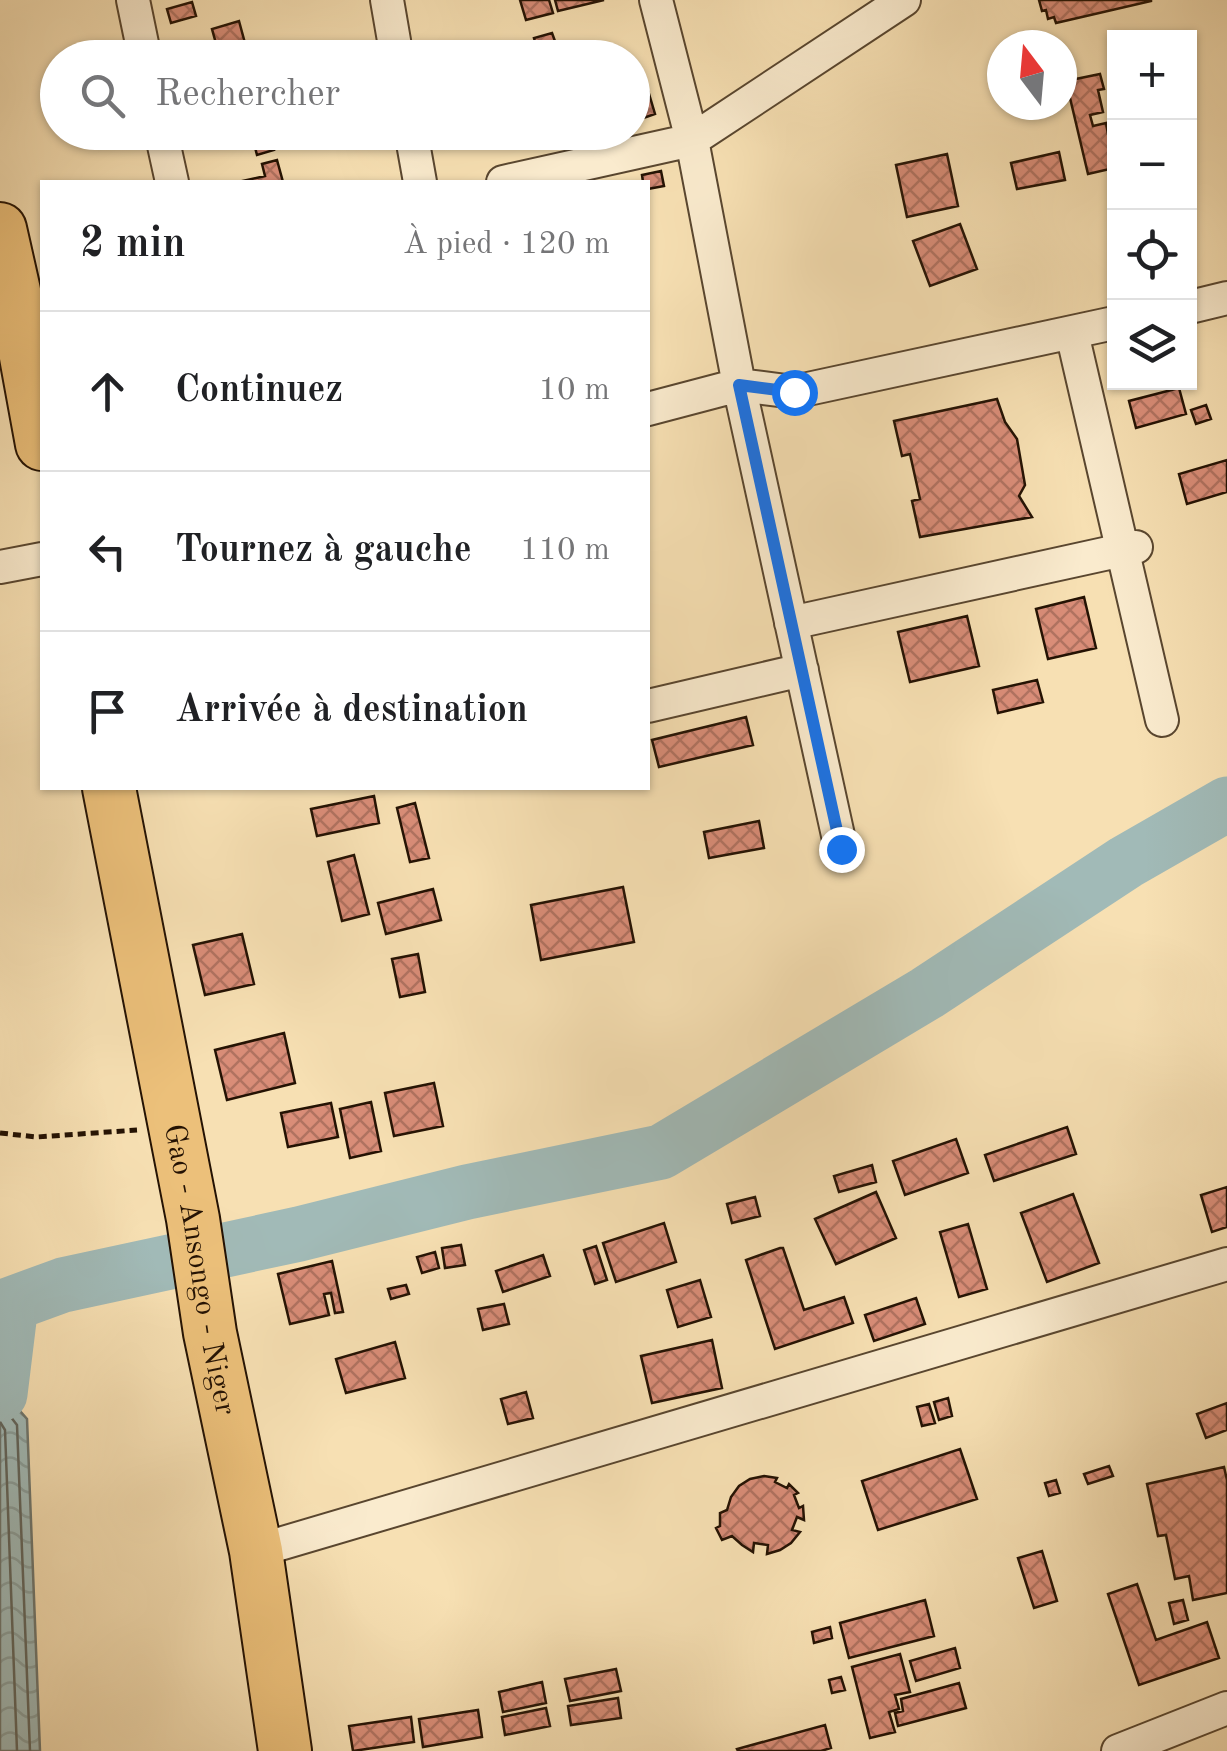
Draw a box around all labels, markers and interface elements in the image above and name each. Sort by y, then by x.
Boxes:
north arrow [987,30,1077,120]
map controls [1107,30,1197,390]
button: + [1107,30,1197,120]
search box [40,40,650,150]
icon: search [75,68,130,123]
text: Rechercher [155,76,340,114]
button: − [1107,120,1197,210]
button: locate [1107,210,1197,300]
text: 2 min [80,224,186,266]
text: À pied · 120 m [403,229,610,261]
button: layers [1107,300,1197,390]
icon: ahead [80,364,135,419]
route start [772,370,818,416]
text: Continuez [175,372,343,410]
text: 10 m [539,375,610,407]
icon: left [80,524,135,579]
text: Tournez à gauche [175,532,472,570]
text: 110 m [520,535,610,567]
icon: arrive [80,684,135,739]
text: Arrivée à destination [175,692,528,730]
route end [819,827,865,873]
street label: Gao - Ansongo - Niger [158,1122,240,1418]

